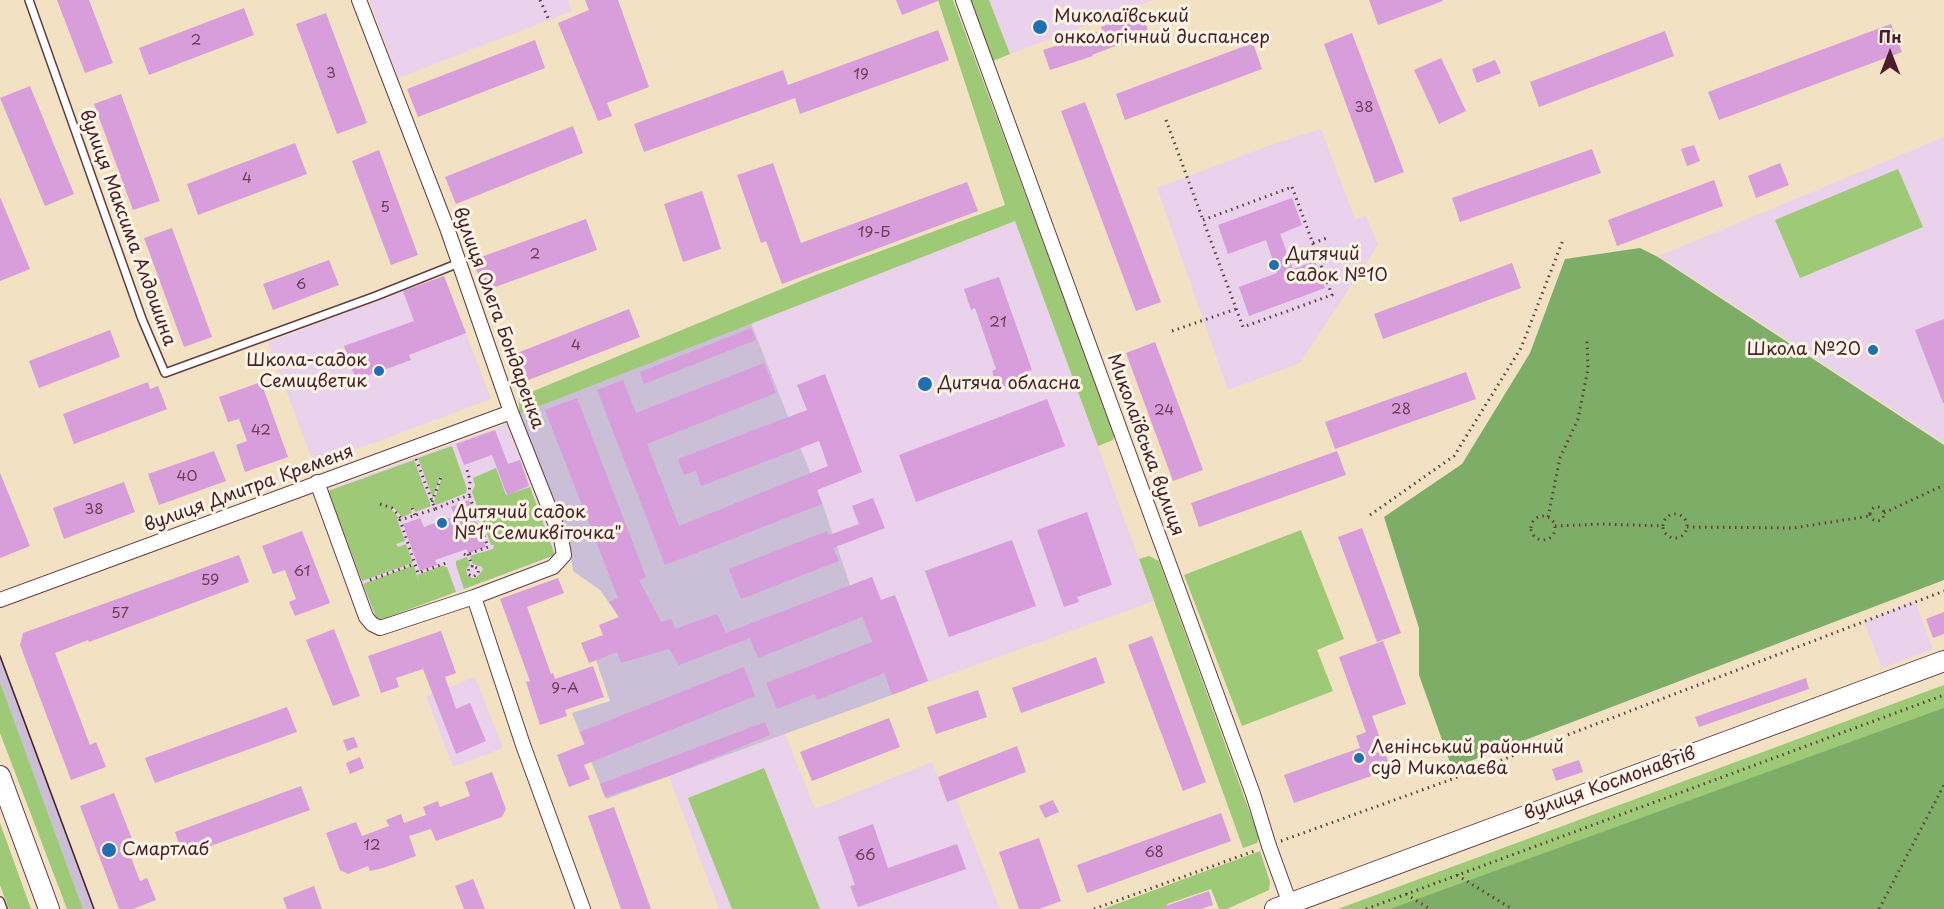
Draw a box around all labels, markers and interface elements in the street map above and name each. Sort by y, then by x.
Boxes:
place label: Миколаївський онкологічний диспансер [1054,6,1270,48]
marker: Миколаївський онкологічний диспансер [1031,18,1049,36]
north arrow [1860,24,1920,84]
text: Пн [1878,24,1902,48]
house number: 2 [191,32,201,50]
house number: 3 [326,65,336,83]
house number: 19 [853,66,869,84]
house number: 38 [1354,99,1374,117]
street label: вулиця Максима Алдошина [74,107,180,349]
house number: 4 [242,170,252,188]
house number: 5 [380,199,390,217]
street label: вулиця Олега Бондаренка [448,204,548,432]
house number: 19-Б [858,224,890,242]
place label: Дитячий садок №10 [1286,244,1388,286]
house number: 2 [530,246,540,264]
marker: Дитячий садок №10 [1267,258,1281,272]
house number: 6 [296,276,306,294]
house number: 21 [989,314,1007,332]
house number: 4 [571,337,581,355]
place label: Школа №20 [1747,339,1861,361]
marker: Школа №20 [1866,343,1880,357]
place label: Школа-садок Семицветик [246,350,367,392]
street label: Миколаївська вулиця [1102,351,1188,539]
marker: Школа-садок Семицветик [372,364,386,378]
place label: Дитяча обласна [938,373,1080,395]
marker: Дитяча обласна [916,375,934,393]
house number: 28 [1391,401,1411,419]
house number: 24 [1154,402,1174,420]
house number: 42 [251,422,271,440]
street label: вулиця Дмитра Кременя [141,441,357,537]
house number: 40 [177,468,197,486]
house number: 38 [84,501,104,519]
place label: Дитячий садок №1"Семиквіточка" [454,502,622,544]
marker: Дитячий садок №1"Семиквіточка" [435,516,449,530]
house number: 61 [294,563,310,581]
house number: 59 [201,572,219,590]
house number: 57 [111,605,129,623]
house number: 9-А [551,680,579,698]
place label: Ленінський районний суд Миколаєва [1371,737,1564,780]
street label: вулиця Космонавтів [1521,743,1699,825]
marker: Ленінський районний суд Миколаєва [1352,751,1366,765]
house number: 12 [363,837,381,855]
place label: Смартлаб [122,839,209,861]
marker: Смартлаб [100,841,118,859]
house number: 68 [1144,844,1164,862]
house number: 66 [855,847,875,865]

